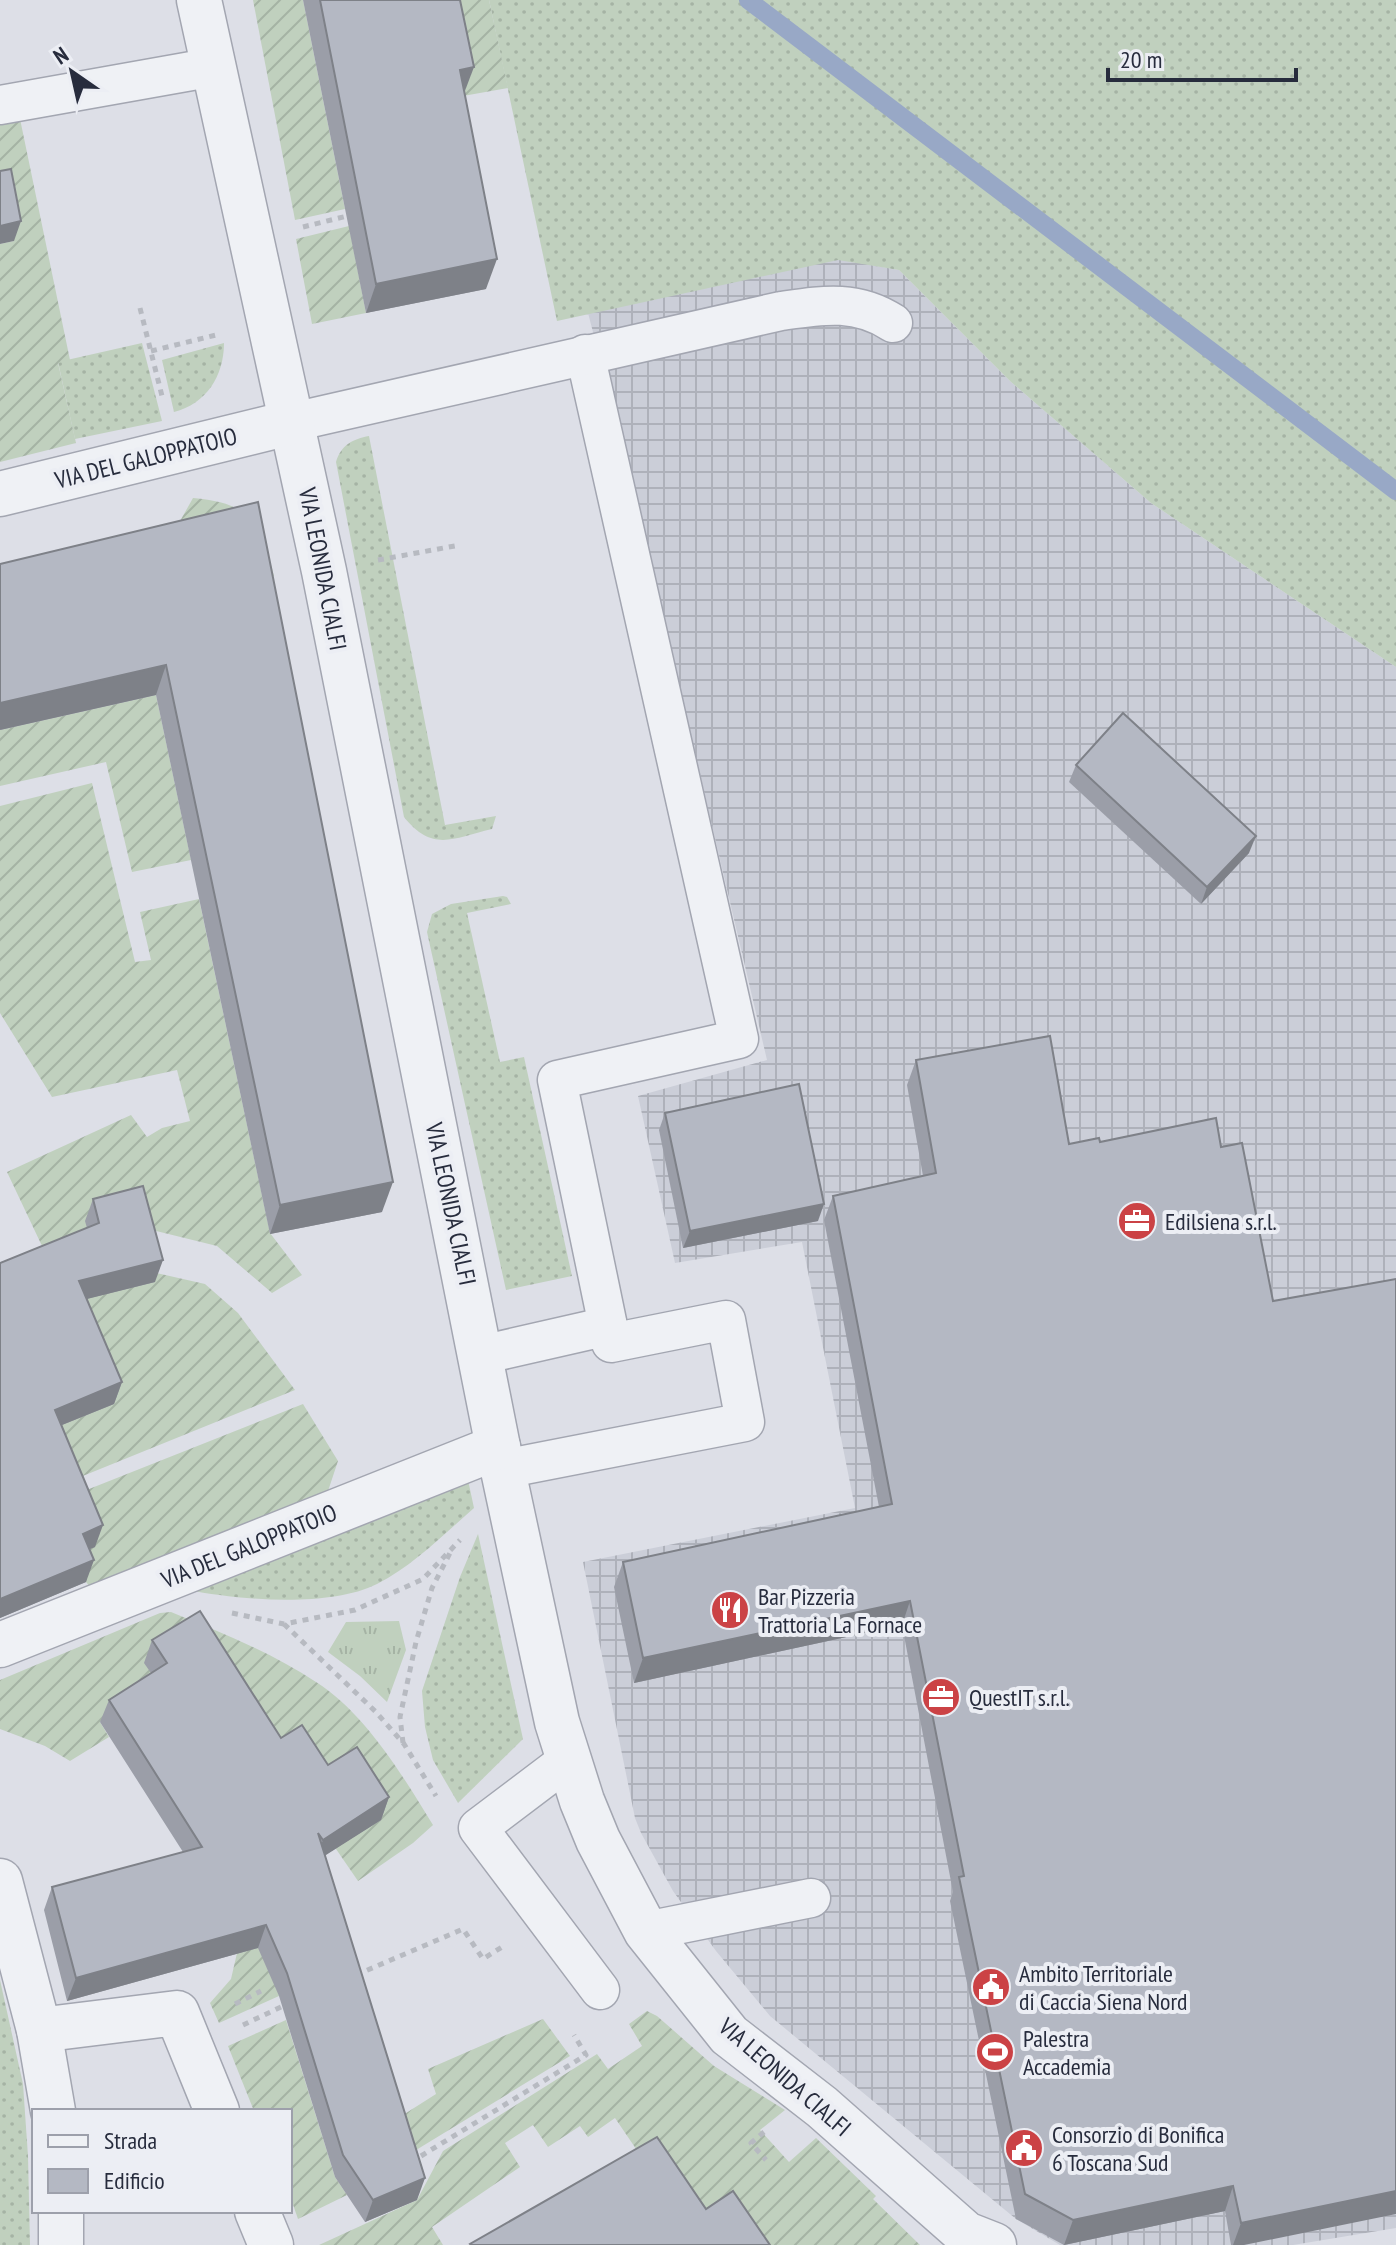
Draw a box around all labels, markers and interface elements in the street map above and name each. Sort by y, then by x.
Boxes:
north arrow [32,32,112,112]
scale bar [1108,32,1296,82]
text: N [48,40,74,70]
text: 20 m [1120,44,1162,75]
street label: VIA DEL GALOPPATOIO [51,420,240,496]
street label: VIA LEONIDA CIALFI [292,484,354,653]
street label: VIA LEONIDA CIALFI [418,1119,483,1288]
office icon: Edilsiena s.r.l. [1116,1200,1158,1242]
place label: Edilsiena s.r.l. [1165,1206,1277,1237]
street label: VIA DEL GALOPPATOIO [156,1497,341,1596]
place label: Bar Pizzeria Trattoria La Fornace [758,1581,922,1640]
restaurant icon: Bar Pizzeria Trattoria La Fornace [709,1589,751,1631]
office icon: QuestIT s.r.l. [920,1676,962,1718]
place label: QuestIT s.r.l. [969,1682,1070,1713]
place label: Ambito Territoriale di Caccia Siena Nord [1019,1958,1187,2017]
public building icon: Ambito Territoriale di Caccia Siena Nord [970,1966,1012,2008]
street label: VIA LEONIDA CIALFI [712,2010,858,2143]
place label: Palestra Accademia [1023,2023,1111,2082]
sports icon: Palestra Accademia [974,2031,1016,2073]
legend [32,2109,292,2213]
place label: Consorzio di Bonifica 6 Toscana Sud [1052,2119,1224,2178]
text: Strada [104,2125,157,2156]
public building icon: Consorzio di Bonifica 6 Toscana Sud [1003,2127,1045,2169]
text: Edificio [104,2165,165,2196]

